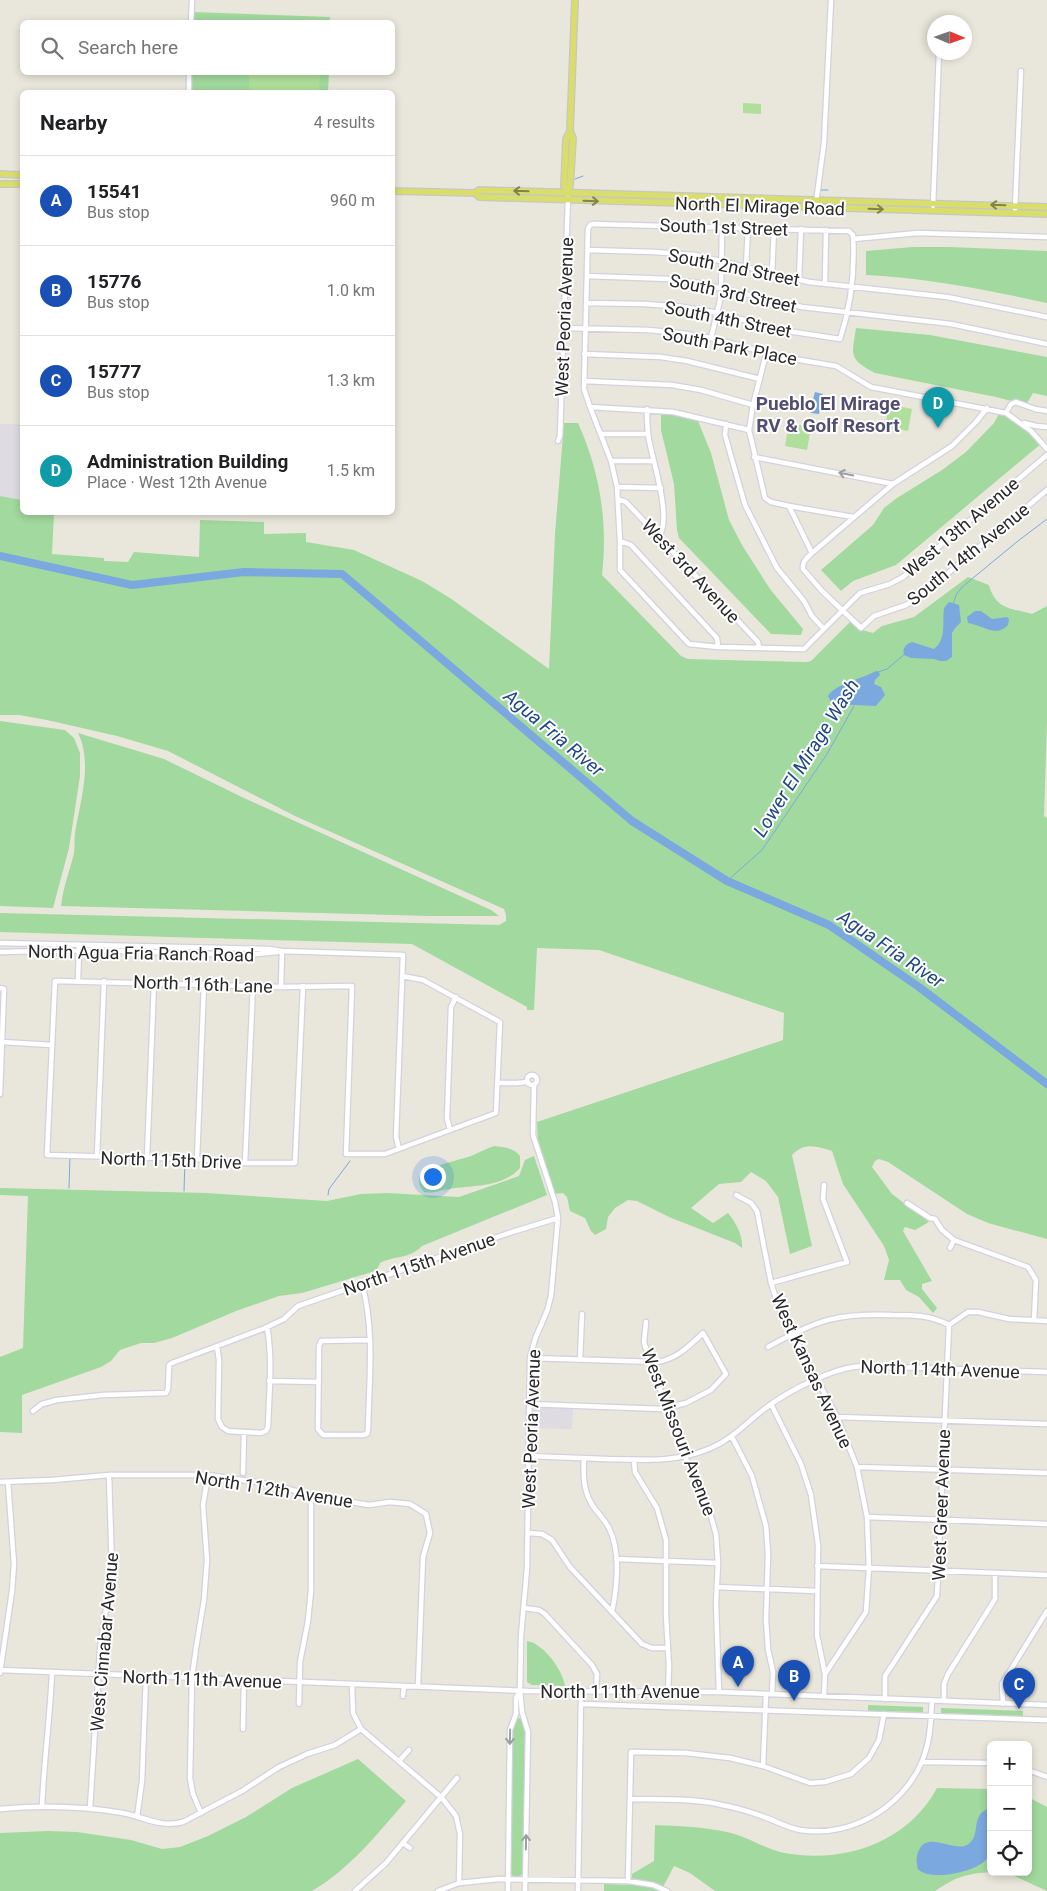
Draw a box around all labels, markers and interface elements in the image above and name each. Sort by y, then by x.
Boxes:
north arrow [927,15,972,60]
search box [20,20,395,75]
icon: search [38,34,66,62]
text: Search here [78,36,178,59]
text: Nearby [40,111,107,135]
text: 4 results [314,113,375,132]
text: 15541 [87,180,142,203]
one-way arrow [513,186,530,196]
text: A [51,191,61,210]
text: 960 m [330,191,375,210]
street label: North El Mirage Road [675,193,845,219]
one-way arrow [583,196,599,205]
one-way arrow [991,201,1007,210]
text: Bus stop [87,203,149,222]
one-way arrow [868,204,884,214]
street label: South 1st Street [659,214,789,240]
street label: West Peoria Avenue [551,237,577,397]
street label: South 2nd Street [667,244,802,290]
street label: South 3rd Street [668,269,799,317]
text: 15776 [87,270,142,293]
text: B [51,281,61,300]
text: 1.0 km [327,281,375,300]
text: Bus stop [87,293,149,312]
street label: South 4th Street [663,296,793,342]
street label: South Park Place [661,323,799,369]
text: 15777 [87,360,142,383]
text: C [51,371,61,390]
text: 1.3 km [327,371,375,390]
text: Bus stop [87,383,149,402]
pin: D [922,387,954,428]
district label: Pueblo El Mirage RV & Golf Resort [756,392,900,437]
text: Administration Building [87,450,288,473]
text: D [51,461,61,480]
text: 1.5 km [327,461,375,480]
one-way arrow [838,469,854,479]
text: Place · West 12th Avenue [87,473,267,492]
street label: West 13th Avenue [899,473,1023,581]
street label: South 14th Avenue [903,498,1033,610]
street label: West 3rd Avenue [637,515,745,627]
water label: Lower El Mirage Wash [748,675,864,841]
water label: Agua Fria River [499,684,609,782]
water label: Agua Fria River [833,904,949,993]
street label: North Agua Fria Ranch Road [28,941,254,965]
street label: North 116th Lane [133,971,273,997]
street label: North 115th Drive [100,1147,242,1173]
your location [420,1164,446,1190]
street label: North 115th Avenue [340,1228,498,1300]
street label: West Kansas Avenue [767,1291,857,1451]
street label: West Missouri Avenue [637,1345,721,1519]
street label: West Peoria Avenue [518,1349,544,1509]
street label: North 114th Avenue [860,1356,1020,1382]
street label: West Greer Avenue [928,1429,954,1581]
street label: North 112th Avenue [194,1466,354,1512]
street label: West Cinnabar Avenue [86,1551,122,1733]
pin: A [722,1646,754,1687]
pin: B [778,1660,810,1701]
street label: North 111th Avenue [122,1666,282,1692]
pin: C [1003,1668,1035,1709]
street label: North 111th Avenue [540,1681,700,1702]
one-way arrow [505,1729,515,1745]
map controls [987,1741,1032,1876]
button: + [987,1741,1032,1786]
button: − [987,1786,1032,1831]
button: locate [987,1831,1032,1876]
one-way arrow [521,1835,531,1851]

